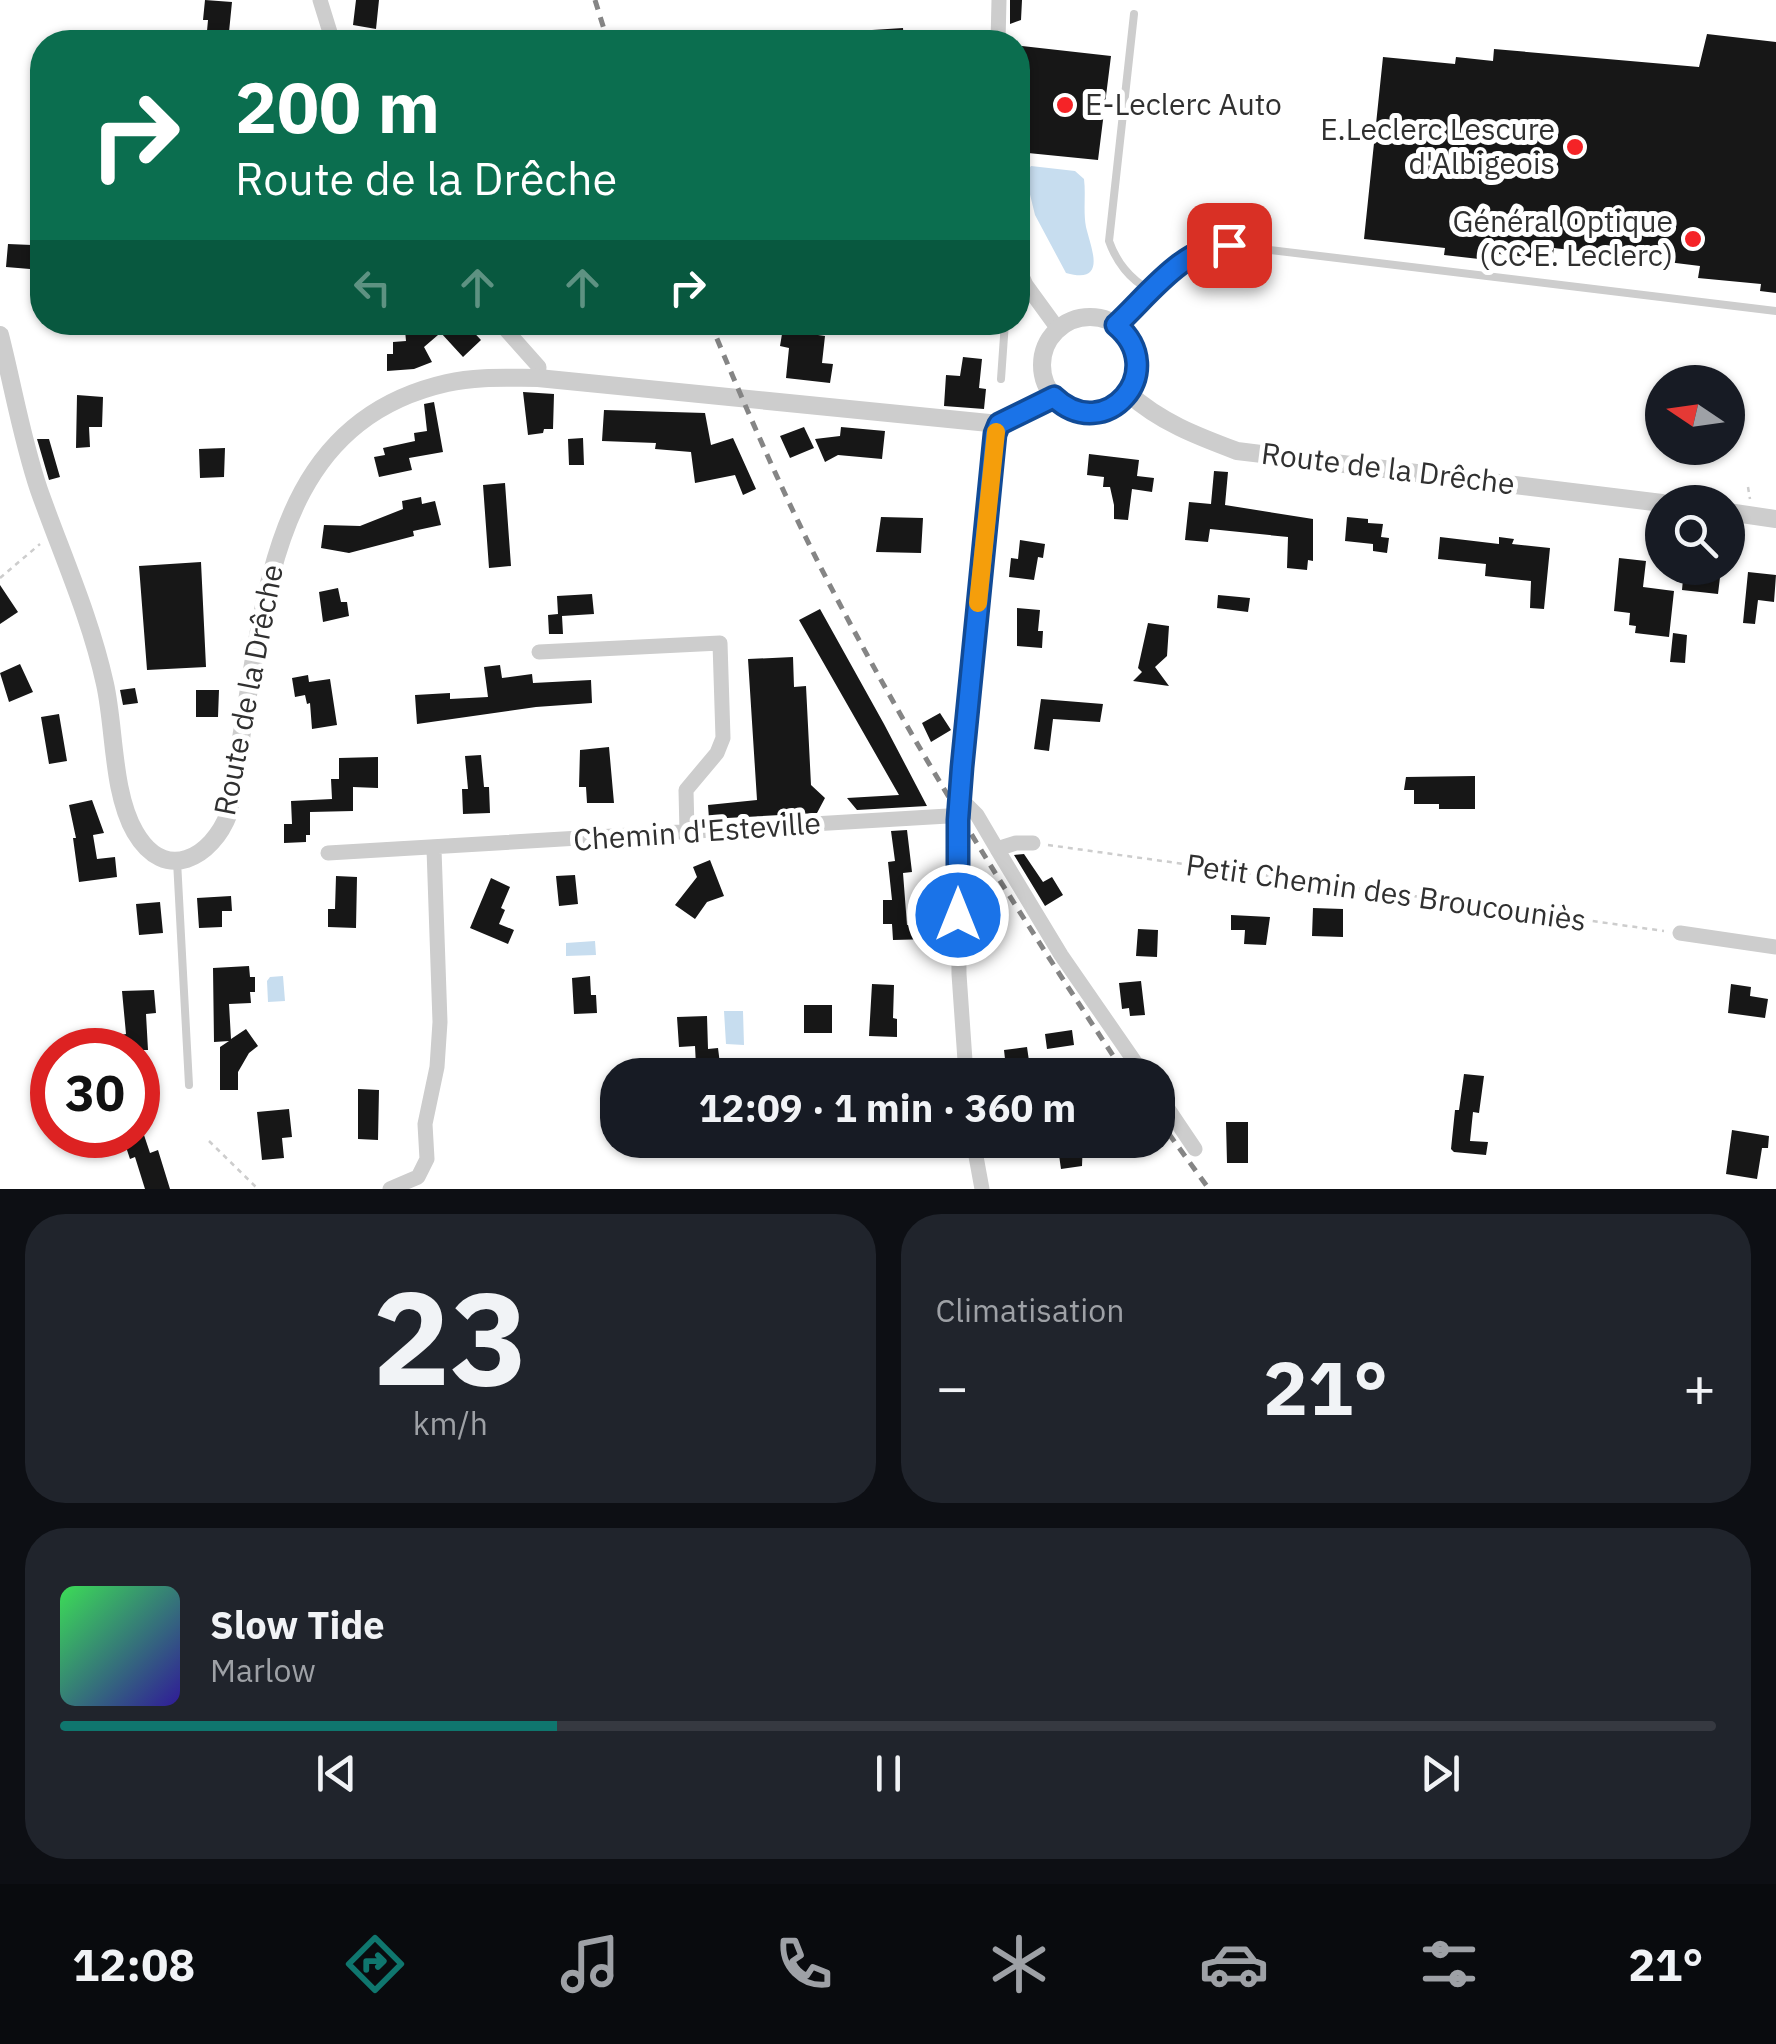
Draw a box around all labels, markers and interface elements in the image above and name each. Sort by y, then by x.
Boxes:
text: 200 m [235,61,440,152]
icon: right [70,70,200,200]
place label: E-Leclerc Auto [1085,84,1282,123]
marker: E-Leclerc Auto [1054,94,1076,116]
place label: E.Leclerc Lescure d'Albigeois [1320,109,1555,182]
marker: E.Leclerc Lescure d'Albigeois [1564,136,1586,158]
text: Route de la Drêche [235,149,617,207]
place label: Général Optique (CC E. Leclerc) [1453,201,1673,274]
pin [1187,203,1272,288]
icon: arrive [1202,218,1257,273]
marker: Général Optique (CC E. Leclerc) [1682,228,1704,250]
icon: left [345,260,400,315]
icon: ahead [450,260,505,315]
icon: ahead [555,260,610,315]
icon: right [660,260,715,315]
north arrow [1645,365,1745,465]
map controls [1645,365,1745,585]
street label: Route de la Drêche [1259,433,1517,502]
button: search [1645,485,1745,585]
street label: Route de la Drêche [204,561,291,819]
street label: Chemin d'Esteville [572,802,822,859]
street label: Petit Chemin des Broucouniès [1184,844,1589,939]
position arrow [906,863,1010,967]
speed limit sign: 30 [30,1028,160,1158]
text: 12:09 · 1 min · 360 m [699,1083,1076,1132]
text: 23 [372,1252,528,1421]
text: Climatisation [936,1289,1124,1331]
text: 21° [1263,1338,1388,1436]
text: − [936,1351,969,1422]
text: + [1683,1351,1716,1422]
text: km/h [413,1402,488,1444]
text: Slow Tide [210,1600,385,1649]
text: Marlow [210,1649,316,1691]
icon: previous [309,1746,364,1801]
icon: pause [861,1746,916,1801]
icon: next [1413,1746,1468,1801]
icon: directions [340,1929,410,1999]
icon: music [555,1929,625,1999]
icon: phone [769,1929,839,1999]
icon: climate [984,1929,1054,1999]
icon: car [1199,1929,1269,1999]
icon: filters [1414,1929,1484,1999]
text: 12:08 [72,1935,195,1993]
text: 21° [1628,1935,1704,1993]

